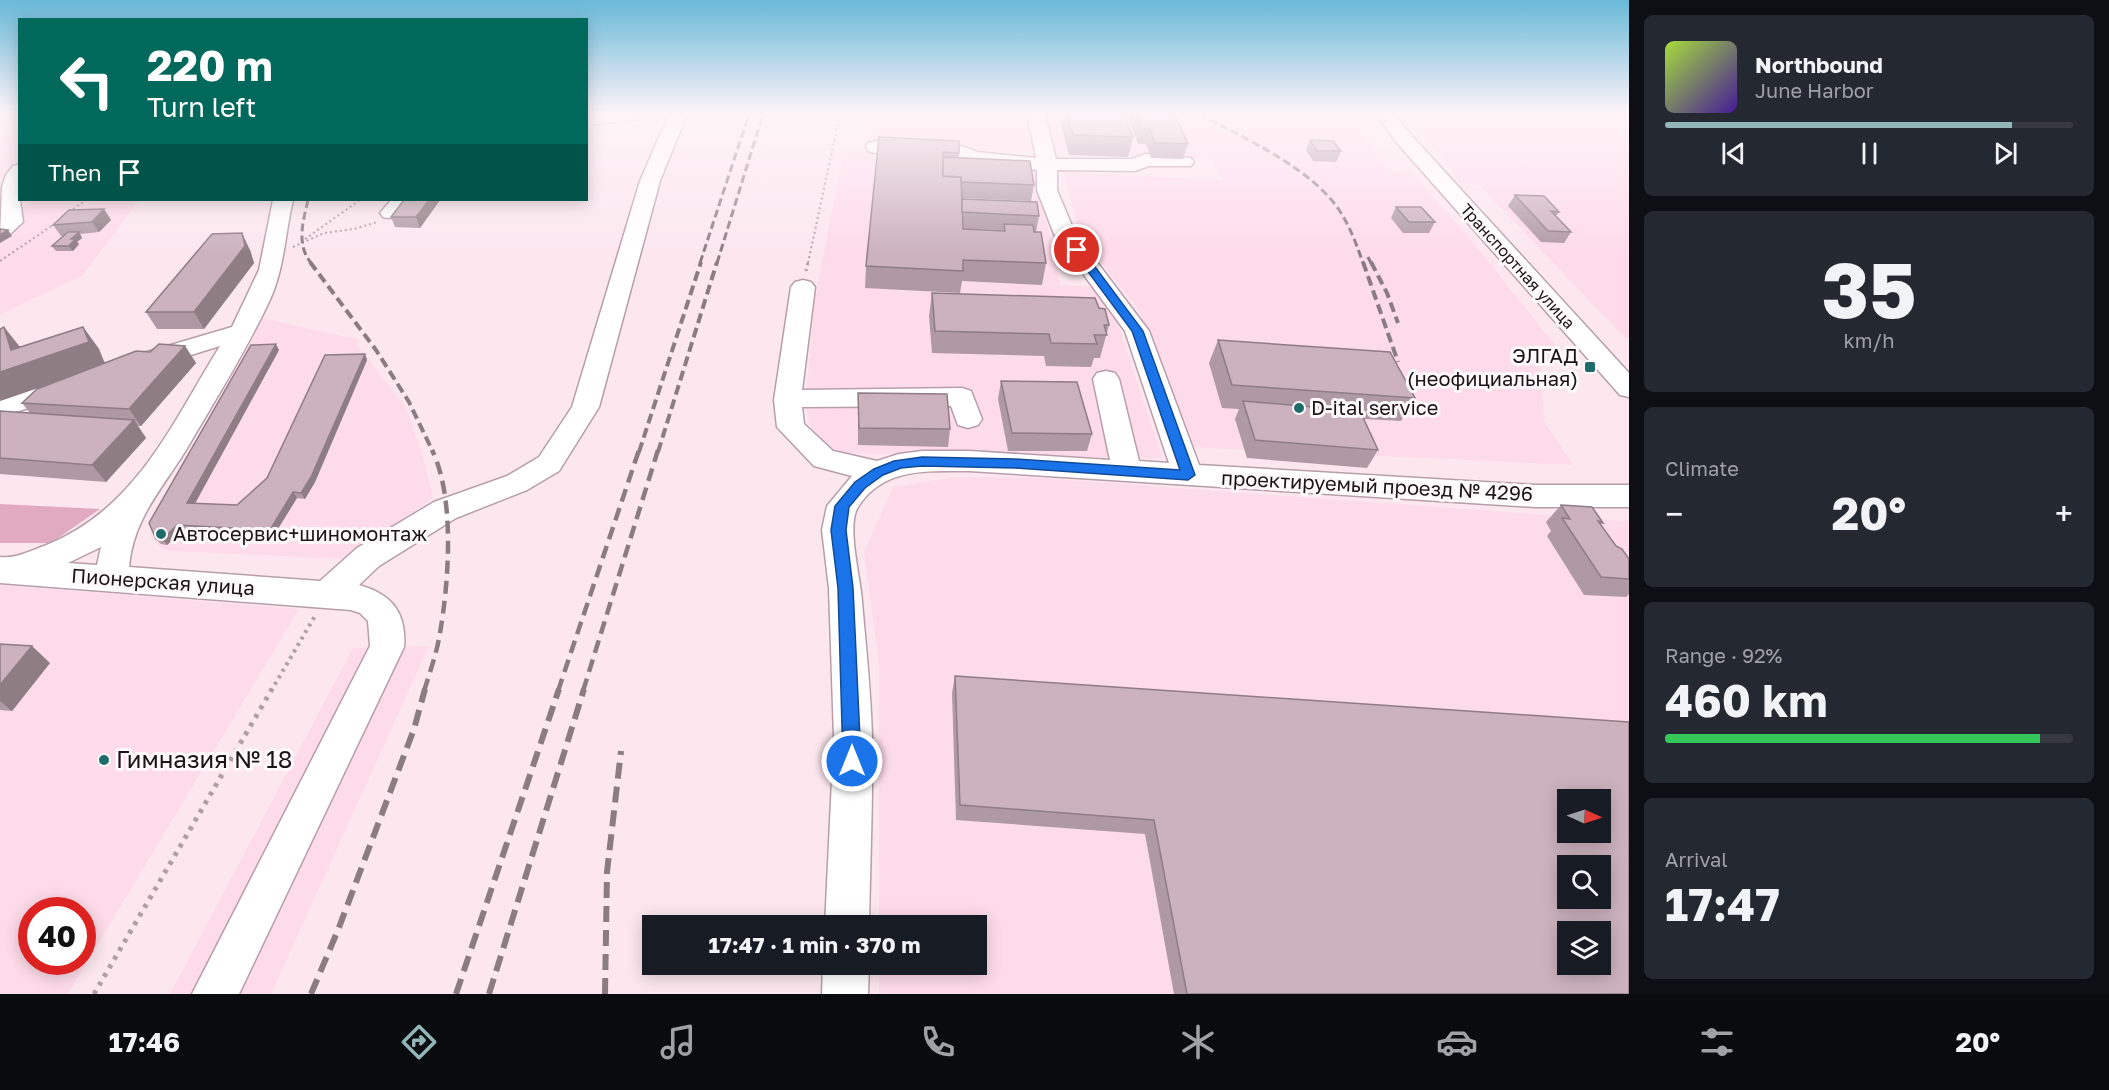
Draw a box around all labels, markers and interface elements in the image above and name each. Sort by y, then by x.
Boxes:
text: 220 m [147,40,273,90]
icon: left [48,42,126,120]
text: Northbound [1755,51,1883,78]
text: June Harbor [1755,78,1874,102]
text: Turn left [147,91,256,123]
icon: previous [1717,137,1750,170]
icon: pause [1853,137,1886,170]
icon: next [1989,137,2022,170]
icon: arrive [113,156,146,189]
text: Then [48,159,101,186]
street label: Транспортная улица [1457,199,1579,333]
pin [1051,224,1102,275]
icon: arrive [1060,233,1093,266]
text: 35 [1821,242,1917,335]
text: km/h [1844,328,1894,352]
place label: ЭЛГАД (неофициальная) [1407,343,1578,390]
marker: ЭЛГАД (неофициальная) [1583,360,1597,374]
place label: D-ital service [1311,395,1438,419]
marker: D-ital service [1292,401,1306,415]
text: Climate [1665,456,1739,480]
street label: проектируемый проезд № 4296 [1220,465,1534,505]
text: 20° [1832,486,1906,540]
text: − [1665,494,1683,533]
text: + [2055,494,2073,533]
place label: Автосервис+шиномонтаж [173,521,427,545]
marker: Автосервис+шиномонтаж [154,527,168,541]
street label: Пионерская улица [71,563,256,599]
text: Range · 92% [1665,643,1782,667]
text: 460 km [1665,673,1828,727]
position arrow [820,729,884,793]
place label: Гимназия № 18 [116,744,292,773]
marker: Гимназия № 18 [97,753,111,767]
north arrow [1557,789,1611,843]
map controls [1557,789,1611,975]
text: Arrival [1665,847,1728,871]
button: search [1557,855,1611,909]
text: 17:47 [1665,877,1780,931]
speed limit sign: 40 [18,897,96,975]
button: layers [1557,921,1611,975]
text: 17:47 · 1 min · 370 m [708,931,921,958]
icon: directions [398,1021,440,1063]
icon: music [657,1021,699,1063]
icon: phone [917,1021,959,1063]
icon: climate [1177,1021,1219,1063]
icon: car [1436,1021,1478,1063]
icon: filters [1696,1021,1738,1063]
text: 17:46 [109,1026,180,1058]
text: 20° [1956,1026,2000,1058]

